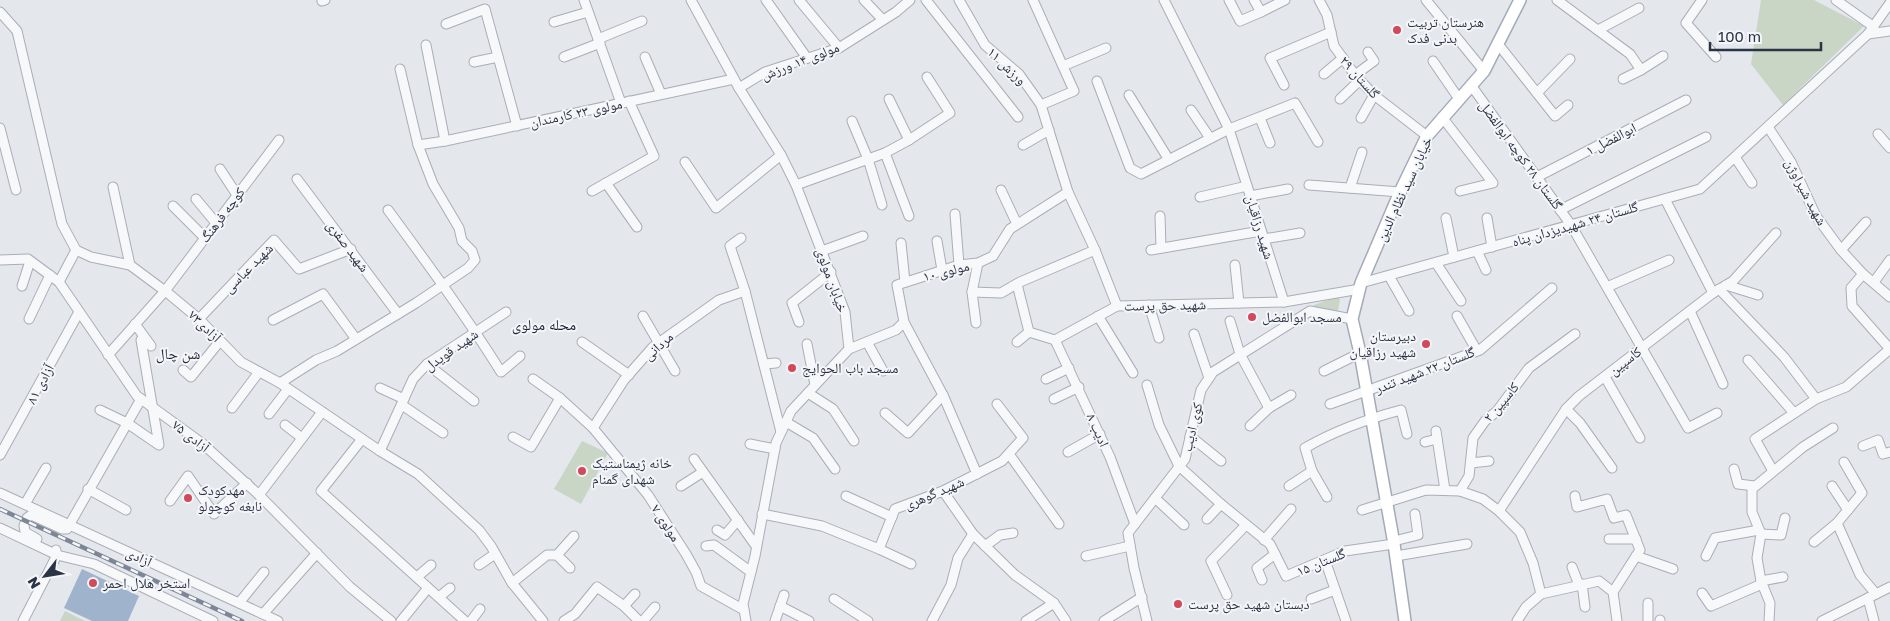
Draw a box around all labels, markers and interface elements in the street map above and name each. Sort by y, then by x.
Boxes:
place label: هنرستان تربیت بدنی فدک [1407,13,1484,47]
scale bar [1710,20,1821,52]
marker: هنرستان تربیت بدنی فدک [1391,24,1403,36]
text: 100 m [1718,27,1761,45]
street label: مولوی ۱۴ ورزش [758,38,842,84]
street label: ورزش ۱۱ [984,43,1030,89]
street label: گلستان ۲۹ [1336,52,1384,102]
street label: مولوی ۲۳ کارمندان [528,94,624,132]
street label: گلستان ۲۸ کوچه ابوالفضل [1475,97,1567,213]
street label: ابوالفضل ۱ [1583,119,1639,159]
street label: خیابان سید نظام الدین [1372,134,1437,245]
street label: شهید شیراوژن [1781,155,1831,229]
street label: کوچه فرهنگ [195,184,249,246]
street label: شهید رزاقیان [1242,193,1278,261]
street label: گلستان ۲۴ شهیدیزدان پناه [1510,197,1640,251]
street label: شهید صفری [323,216,373,276]
street label: شهید عباسی [219,239,277,297]
street label: خیابان مولوی [812,245,852,315]
street label: مولوی ۱۰ [921,257,971,285]
street label: شهید حق پرست [1124,295,1206,316]
street label: آزادی۷۳ [185,306,226,346]
place label: مسجد ابوالفضل [1262,308,1342,326]
marker: مسجد ابوالفضل [1246,311,1258,323]
district label: محله مولوی [512,315,576,335]
street label: شهید قویدل [420,325,482,375]
place label: دبیرستان شهید رزاقیان [1349,327,1416,361]
street label: مردانی [639,328,677,364]
marker: دبیرستان شهید رزاقیان [1420,338,1432,350]
street label: کاسپین [1605,342,1645,380]
street label: گلستان ۲۲ شهید تندر [1372,343,1478,398]
district label: شن چال [156,344,200,364]
place label: مسجد باب الحوایج [802,359,898,378]
street label: آزادی ۸۱ [22,361,58,407]
marker: مسجد باب الحوایج [786,362,798,374]
street label: کاسپین ۲ [1479,378,1523,426]
street label: کوی ادیب [1178,400,1206,453]
street label: ادیب ۸ [1083,410,1113,449]
street label: آزادی ۷۵ [169,416,214,456]
place label: خانه ژیمناستیک شهدای گمنام [592,454,672,489]
marker: خانه ژیمناستیک شهدای گمنام [576,465,588,477]
street label: شهید گوهری [901,472,967,514]
place label: مهدکودک نابغه کوچولو [198,481,262,515]
marker: مهدکودک نابغه کوچولو [182,492,194,504]
street label: مولوی ۷ [647,501,685,545]
street label: آزادی [123,543,155,571]
street label: گلستان ۱۵ [1294,544,1348,580]
north arrow [20,551,70,601]
text: N [23,574,43,592]
place label: استخر هلال احمر [102,574,190,592]
marker: استخر هلال احمر [87,577,99,589]
place label: دبستان شهید حق پرست [1188,595,1310,614]
marker: دبستان شهید حق پرست [1172,598,1184,610]

